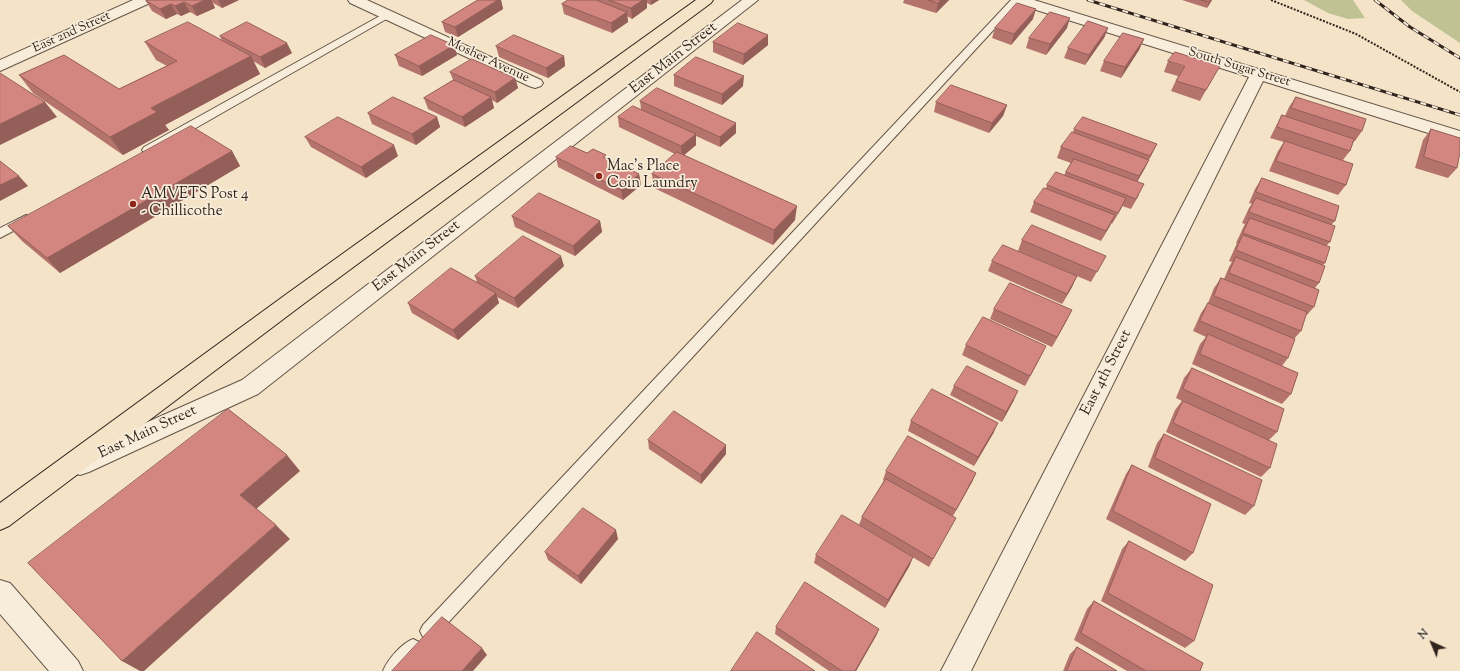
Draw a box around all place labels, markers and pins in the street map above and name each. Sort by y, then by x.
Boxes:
place label: Mac's Place Coin Laundry [607,158,698,193]
marker: Mac's Place Coin Laundry [594,171,604,181]
place label: AMVETS Post 4 - Chillicothe [141,186,249,221]
marker: AMVETS Post 4 - Chillicothe [128,199,138,209]

